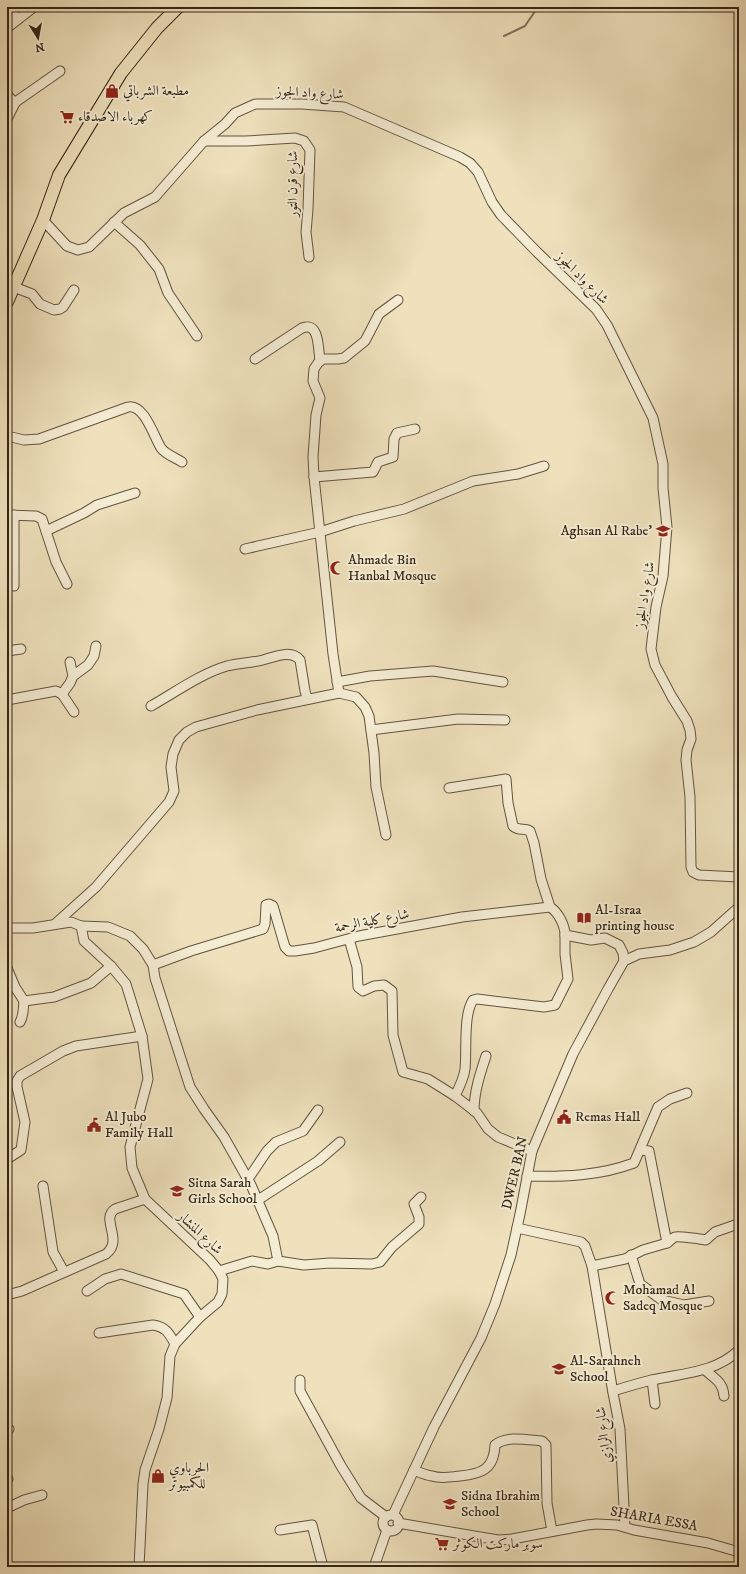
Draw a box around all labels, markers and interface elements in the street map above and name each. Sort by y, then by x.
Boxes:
north arrow [18,18,58,58]
text: N [34,39,45,55]
place label: مطبعة الشرباتي [123,82,189,102]
street label: شارع واد الجوز [274,82,344,106]
shop icon: مطبعة الشرباتي [104,83,120,99]
place label: كهرباء الاصدقاء [78,108,153,126]
supermarket icon: كهرباء الاصدقاء [59,109,75,125]
street label: شارع قرن التور [284,151,304,219]
street label: شارع واد الجوز [549,246,612,310]
place label: Aghsan Al Rabe' [561,522,652,540]
school or university icon: Aghsan Al Rabe' [655,523,671,539]
place label: Ahmade Bin Hanbal Mosque [348,551,436,585]
mosque icon: Ahmade Bin Hanbal Mosque [329,560,345,576]
street label: شارع واد الجوز [631,560,661,632]
place label: Al-Israa printing house [594,901,675,935]
street label: شارع كلية الرحمة [333,905,411,939]
library icon: Al-Israa printing house [576,910,592,926]
place label: Al Jubo Family Hall [105,1108,174,1142]
place label: Remas Hall [575,1108,641,1126]
public building icon: Remas Hall [556,1109,572,1125]
public building icon: Al Jubo Family Hall [86,1117,102,1133]
street label: DWER BAN [498,1134,532,1211]
place label: Sitna Sarah Girls School [188,1174,258,1208]
school or university icon: Sitna Sarah Girls School [169,1183,185,1199]
street label: شارع المنشار [171,1206,226,1260]
place label: Mohamad Al Sadeq Mosque [623,1281,703,1315]
mosque icon: Mohamad Al Sadeq Mosque [604,1290,620,1306]
place label: Al-Sarahneh School [570,1352,642,1386]
school or university icon: Al-Sarahneh School [551,1361,567,1377]
street label: شارع الرازي [592,1405,618,1464]
place label: الحرباوي للكمبيوتر [167,1459,209,1493]
shop icon: الحرباوي للكمبيوتر [150,1468,166,1484]
place label: Sidna Ibrahim School [461,1487,541,1521]
school or university icon: Sidna Ibrahim School [442,1496,458,1512]
street label: SHARIA ESSA [609,1502,700,1536]
place label: سوبر ماركت الكوثر [451,1535,543,1553]
supermarket icon: سوبر ماركت الكوثر [434,1536,450,1552]

